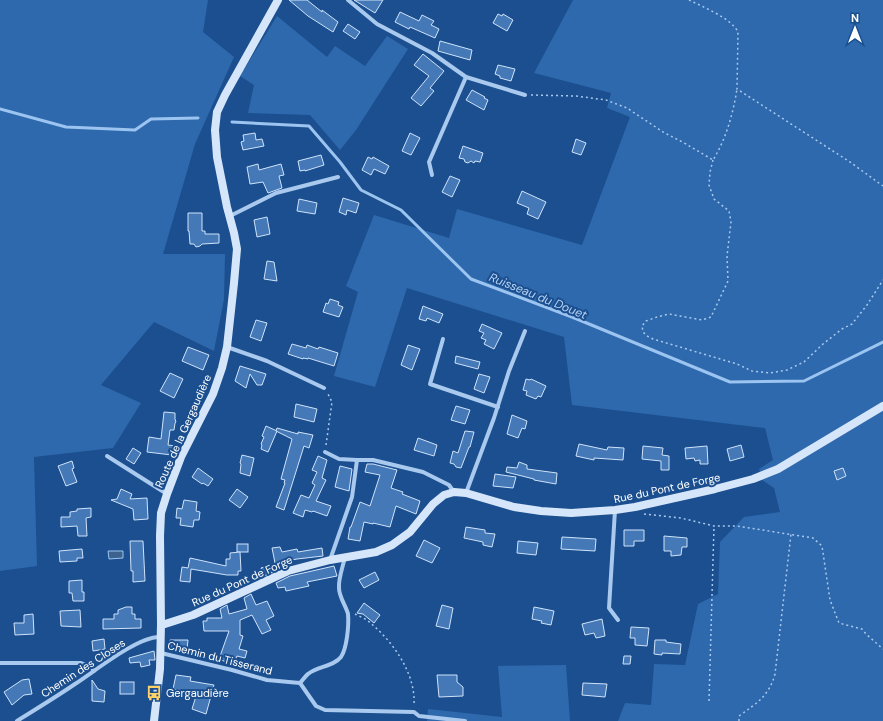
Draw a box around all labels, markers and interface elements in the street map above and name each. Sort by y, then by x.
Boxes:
north arrow [835,8,875,48]
text: N [851,11,859,25]
water label: Ruisseau du Douet [487,269,590,323]
street label: Route de la Gergaudière [152,372,214,490]
street label: Rue du Pont de Forge [612,470,722,506]
street label: Rue du Pont de Forge [190,553,294,609]
street label: Chemin des Closes [38,635,128,701]
street label: Chemin du Tisserand [166,638,274,678]
bus stop icon: Gergaudière [145,684,163,702]
place label: Gergaudière [166,686,229,700]

